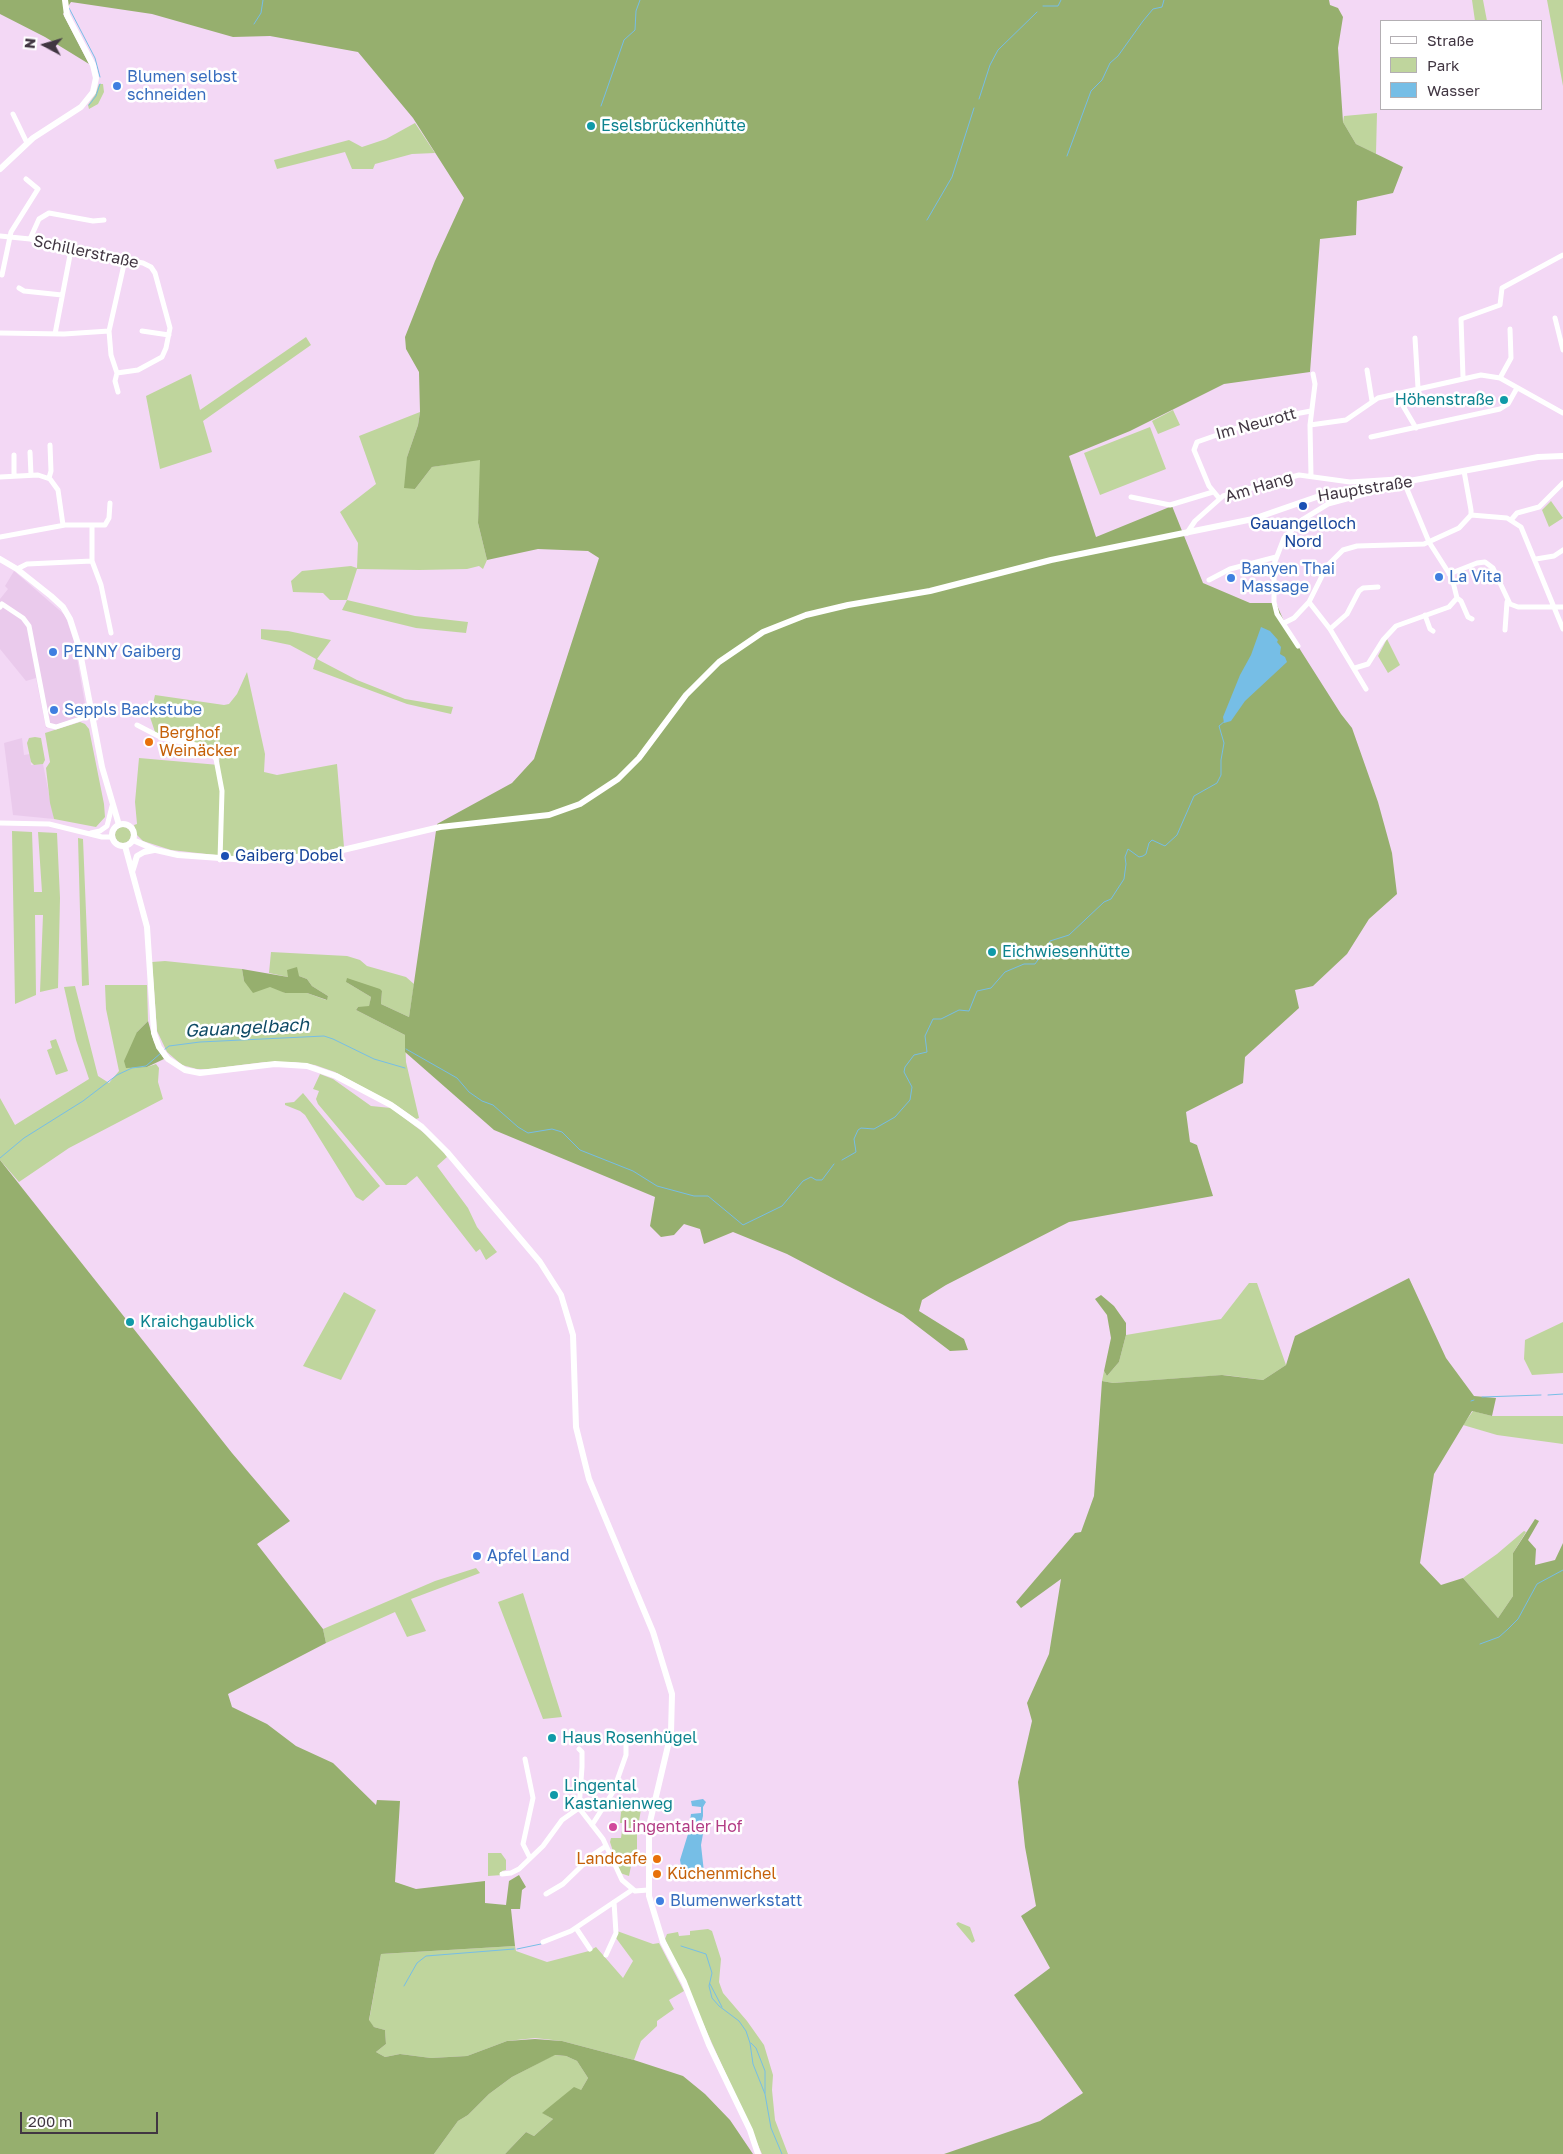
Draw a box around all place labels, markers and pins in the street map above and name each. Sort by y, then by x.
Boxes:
place label: Blumen selbst schneiden [127,67,237,105]
marker: Blumen selbst schneiden [111,80,123,92]
place label: Eselsbrückenhütte [601,116,746,136]
marker: Eselsbrückenhütte [585,120,597,132]
place label: Höhenstraße [1395,390,1494,410]
marker: Höhenstraße [1498,394,1510,406]
marker: Gauangelloch Nord [1297,500,1309,512]
place label: Gauangelloch Nord [1250,514,1356,552]
place label: Banyen Thai Massage [1241,559,1335,597]
place label: La Vita [1449,567,1502,587]
marker: La Vita [1433,571,1445,583]
marker: Banyen Thai Massage [1225,572,1237,584]
place label: PENNY Gaiberg [63,642,181,662]
marker: PENNY Gaiberg [47,646,59,658]
place label: Seppls Backstube [64,700,202,720]
marker: Seppls Backstube [48,704,60,716]
place label: Berghof Weinäcker [159,723,239,761]
marker: Berghof Weinäcker [143,736,155,748]
place label: Gaiberg Dobel [235,846,344,866]
marker: Gaiberg Dobel [219,850,231,862]
place label: Eichwiesenhütte [1002,942,1130,962]
marker: Eichwiesenhütte [986,946,998,958]
place label: Kraichgaublick [140,1312,255,1332]
marker: Kraichgaublick [124,1316,136,1328]
place label: Apfel Land [487,1546,569,1566]
marker: Apfel Land [471,1550,483,1562]
place label: Haus Rosenhügel [562,1728,697,1748]
marker: Haus Rosenhügel [546,1732,558,1744]
place label: Lingental Kastanienweg [564,1776,673,1814]
marker: Lingental Kastanienweg [548,1789,560,1801]
place label: Lingentaler Hof [623,1817,742,1837]
marker: Lingentaler Hof [607,1821,619,1833]
place label: Landcafe [576,1849,647,1869]
marker: Landcafe [651,1853,663,1865]
place label: Küchenmichel [667,1864,776,1884]
marker: Küchenmichel [651,1868,663,1880]
place label: Blumenwerkstatt [670,1891,802,1911]
marker: Blumenwerkstatt [654,1895,666,1907]

